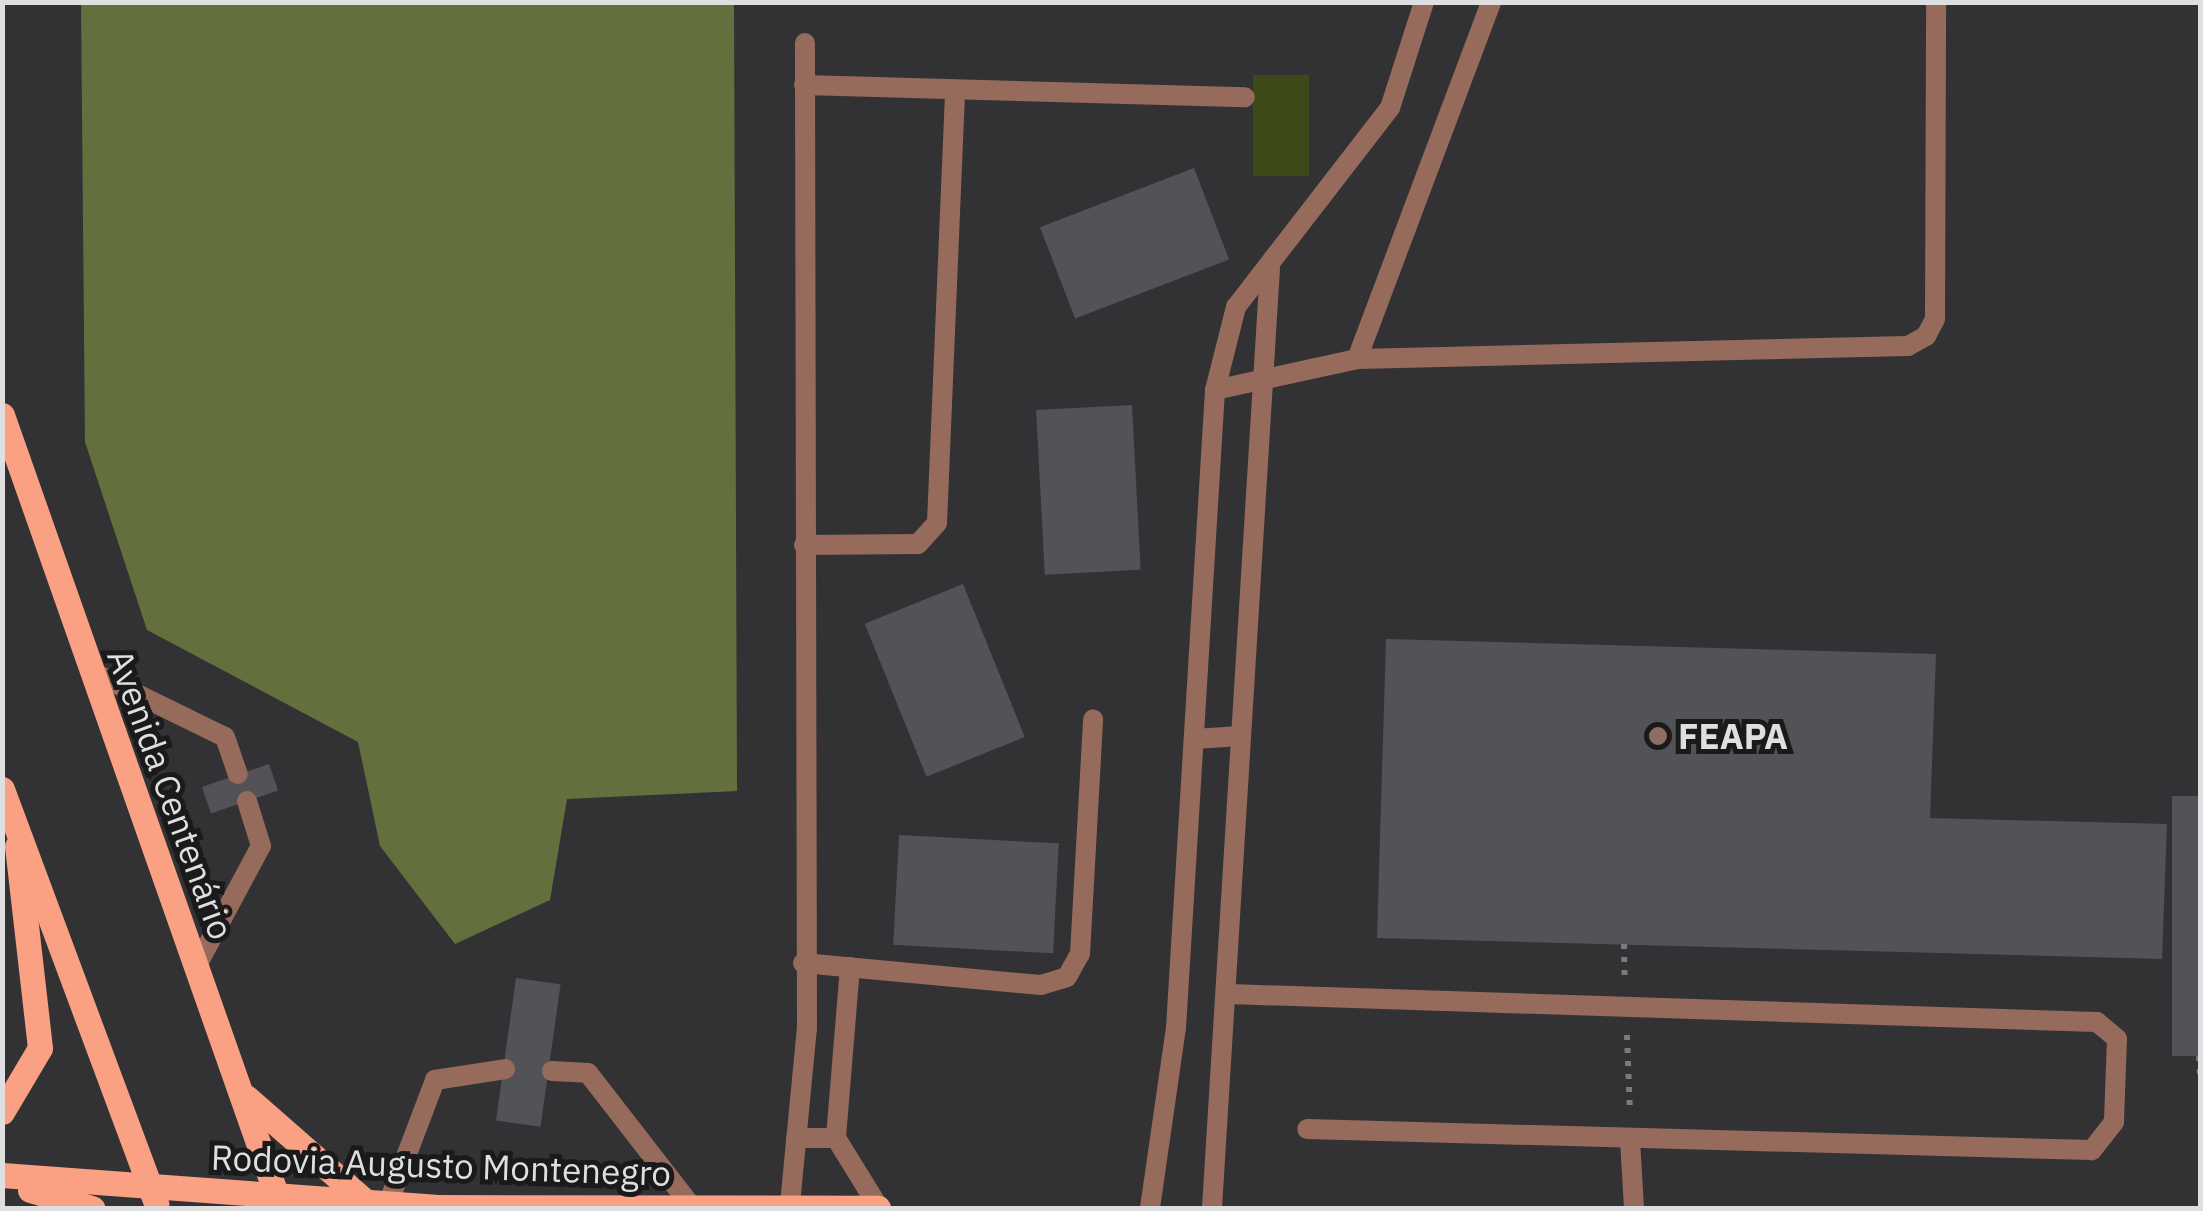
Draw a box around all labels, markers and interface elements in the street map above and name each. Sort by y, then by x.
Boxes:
street label: Avenida Centenário [99,643,243,945]
place label: FEAPA [1678,715,1788,757]
marker: FEAPA [1647,725,1669,747]
street label: Rodovia Augusto Montenegro [210,1136,672,1194]

